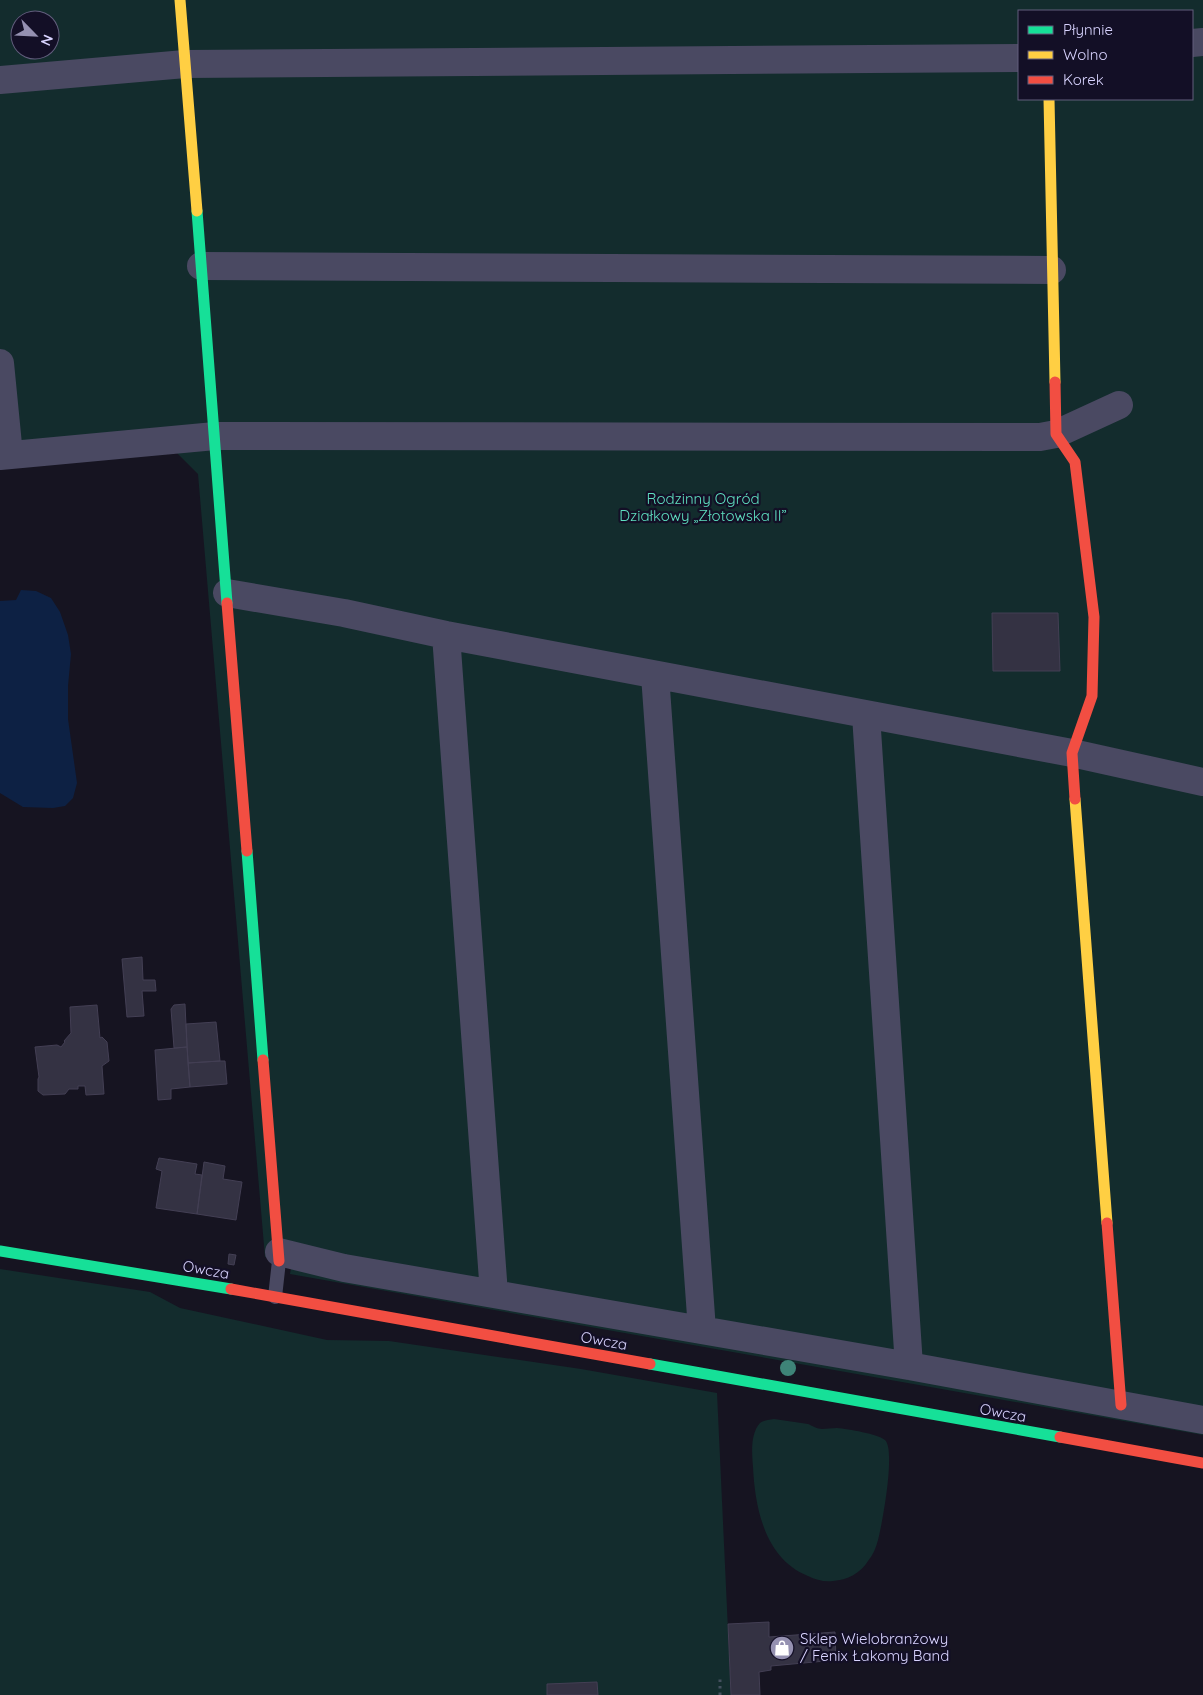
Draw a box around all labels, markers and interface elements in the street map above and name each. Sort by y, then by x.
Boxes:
north arrow [10,10,60,60]
legend [1018,10,1193,100]
text: Płynnie [1063,20,1113,39]
text: N [37,32,57,49]
text: Wolno [1063,45,1108,64]
text: Korek [1063,70,1104,89]
park label: Rodzinny Ogród Działkowy „Złotowska II” [619,489,787,525]
street label: Owcza [181,1256,231,1283]
street label: Owcza [579,1327,629,1354]
street label: Owcza [978,1399,1028,1426]
place label: Sklep Wielobranżowy / Fenix Łakomy Band [800,1629,949,1665]
shop icon: Sklep Wielobranżowy / Fenix Łakomy Band [769,1635,795,1661]

